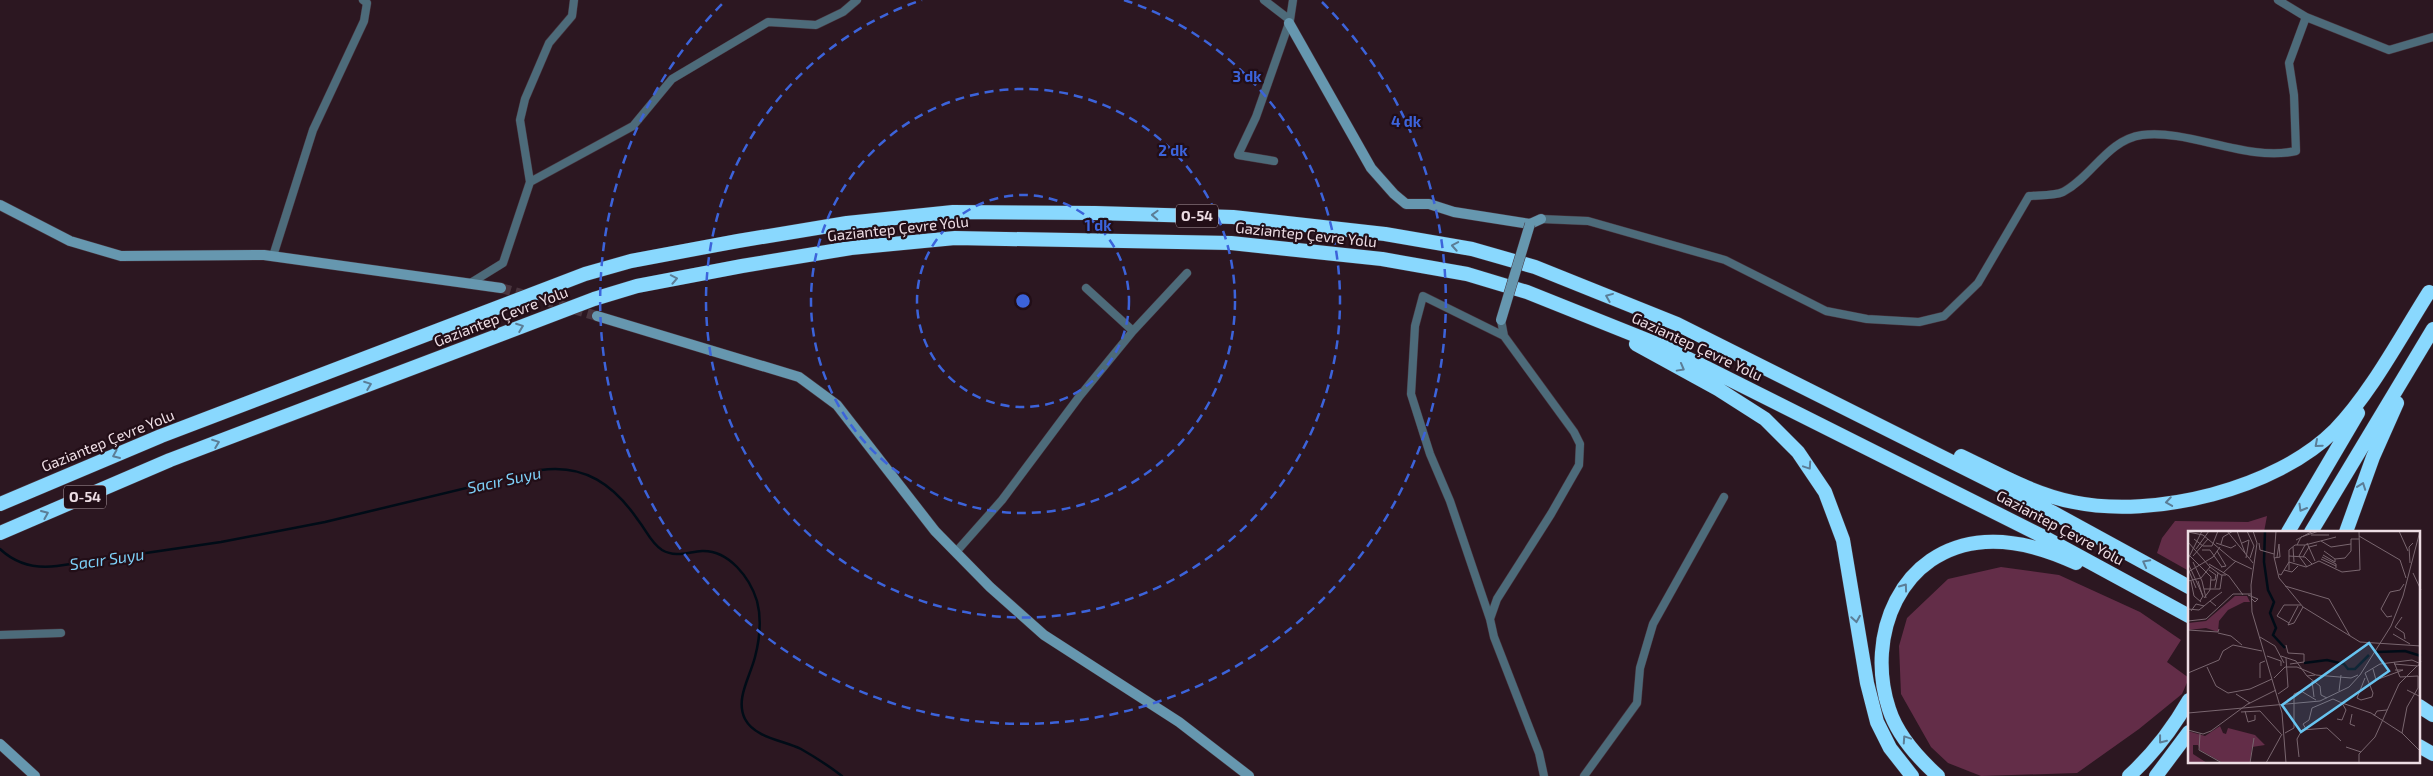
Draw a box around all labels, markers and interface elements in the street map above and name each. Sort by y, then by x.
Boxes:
text: 3 dk [1232,67,1262,85]
text: 4 dk [1391,112,1422,130]
text: 2 dk [1158,141,1188,159]
road number: O-54 [1176,205,1218,228]
one-way arrow [1151,209,1159,220]
street label: Gaziantep Çevre Yolu [826,212,970,245]
text: 1 dk [1084,216,1112,234]
street label: Gaziantep Çevre Yolu [1234,218,1378,251]
one-way arrow [1451,241,1460,251]
one-way arrow [670,274,679,285]
street label: Gaziantep Çevre Yolu [431,282,571,351]
centre of rings [1014,292,1032,310]
one-way arrow [1605,293,1614,303]
street label: Gaziantep Çevre Yolu [1629,308,1766,385]
one-way arrow [515,323,523,333]
one-way arrow [1675,362,1684,372]
one-way arrow [363,381,372,391]
street label: Gaziantep Çevre Yolu [38,405,177,476]
one-way arrow [2315,438,2324,447]
one-way arrow [211,439,220,449]
one-way arrow [112,449,121,460]
one-way arrow [1802,460,1811,470]
water label: Sacır Suyu [465,462,543,498]
one-way arrow [2356,482,2366,491]
road number: O-54 [64,486,106,508]
street label: Gaziantep Çevre Yolu [1993,486,2127,569]
one-way arrow [2165,496,2173,507]
one-way arrow [2298,503,2308,512]
one-way arrow [40,509,49,520]
inset map [2188,531,2420,764]
water label: Sacır Suyu [68,544,146,574]
one-way arrow [2143,560,2152,570]
one-way arrow [1898,583,1907,593]
one-way arrow [1851,615,1861,623]
one-way arrow [2159,734,2168,744]
one-way arrow [1903,735,1912,745]

